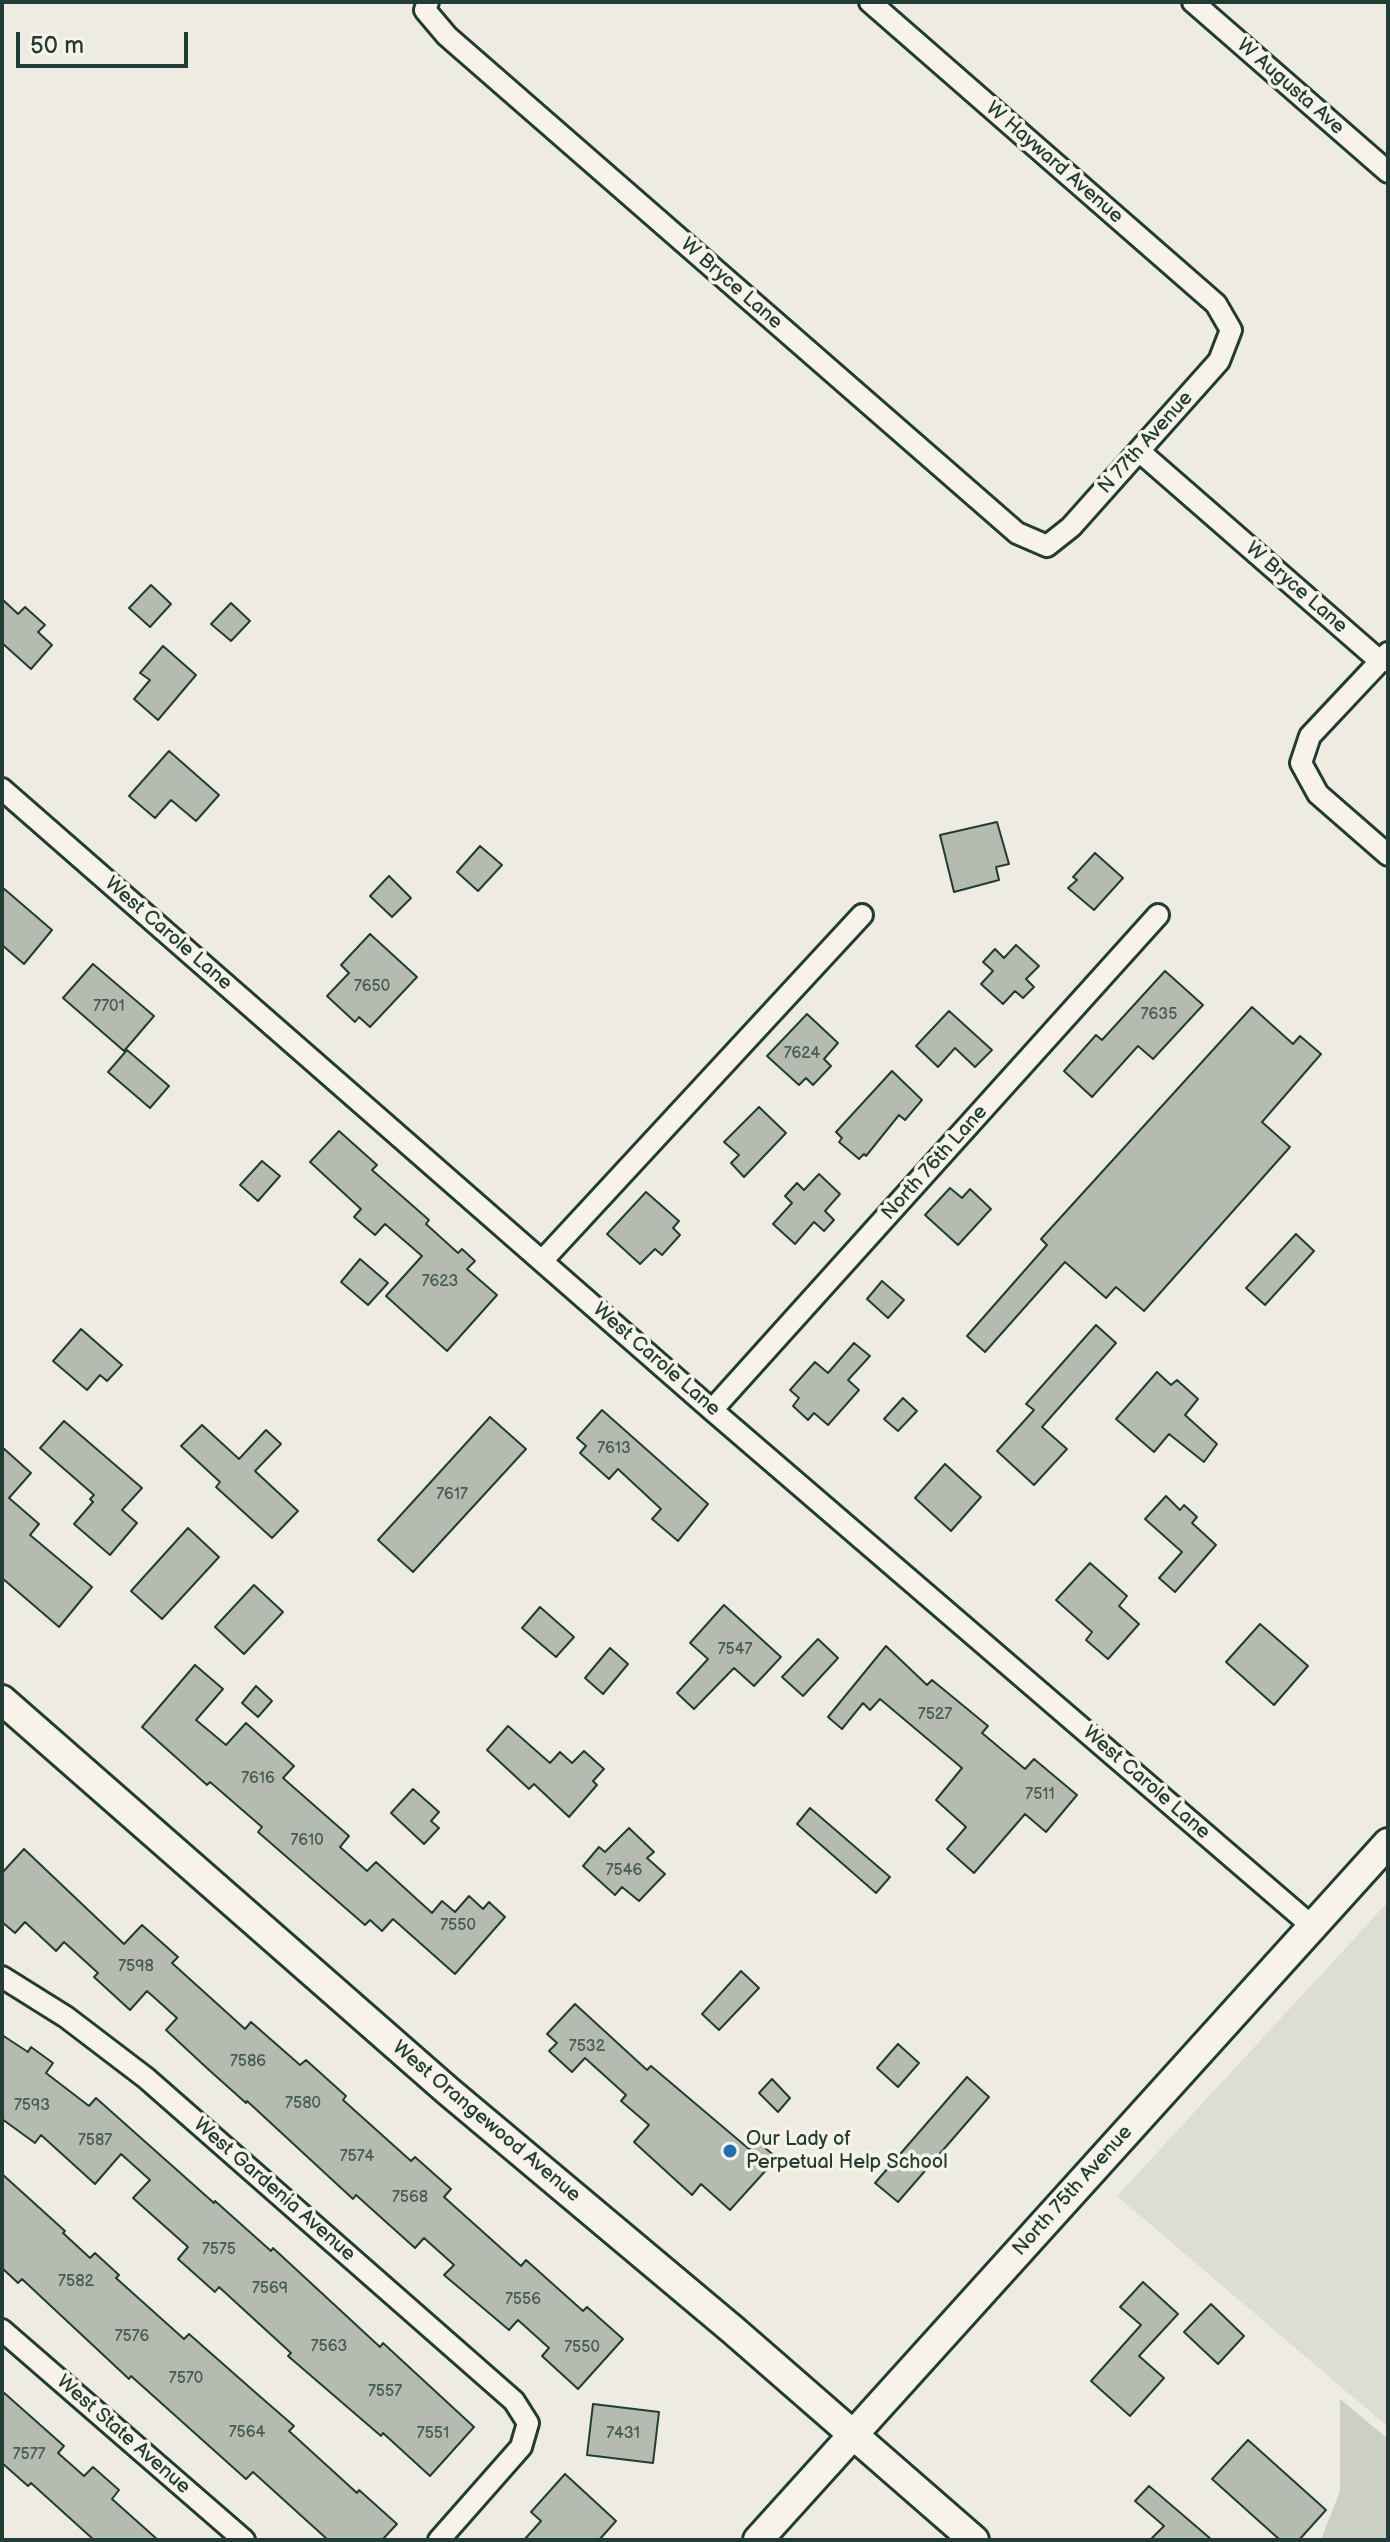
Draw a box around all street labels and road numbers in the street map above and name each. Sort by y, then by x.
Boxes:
street label: W Augusta Ave [1231,34,1349,140]
street label: W Hayward Avenue [980,97,1128,229]
street label: W Bryce Lane [675,233,787,335]
street label: N 77th Avenue [1094,387,1198,499]
street label: W Bryce Lane [1240,537,1352,639]
street label: West Carole Lane [99,872,237,996]
street label: North 76th Lane [877,1101,993,1225]
street label: West Carole Lane [587,1298,725,1422]
street label: West Carole Lane [1077,1721,1215,1845]
street label: West Orangewood Avenue [387,2036,585,2208]
street label: West Gardenia Avenue [188,2113,360,2267]
street label: North 75th Avenue [1008,2121,1138,2261]
street label: West State Avenue [51,2370,195,2500]

